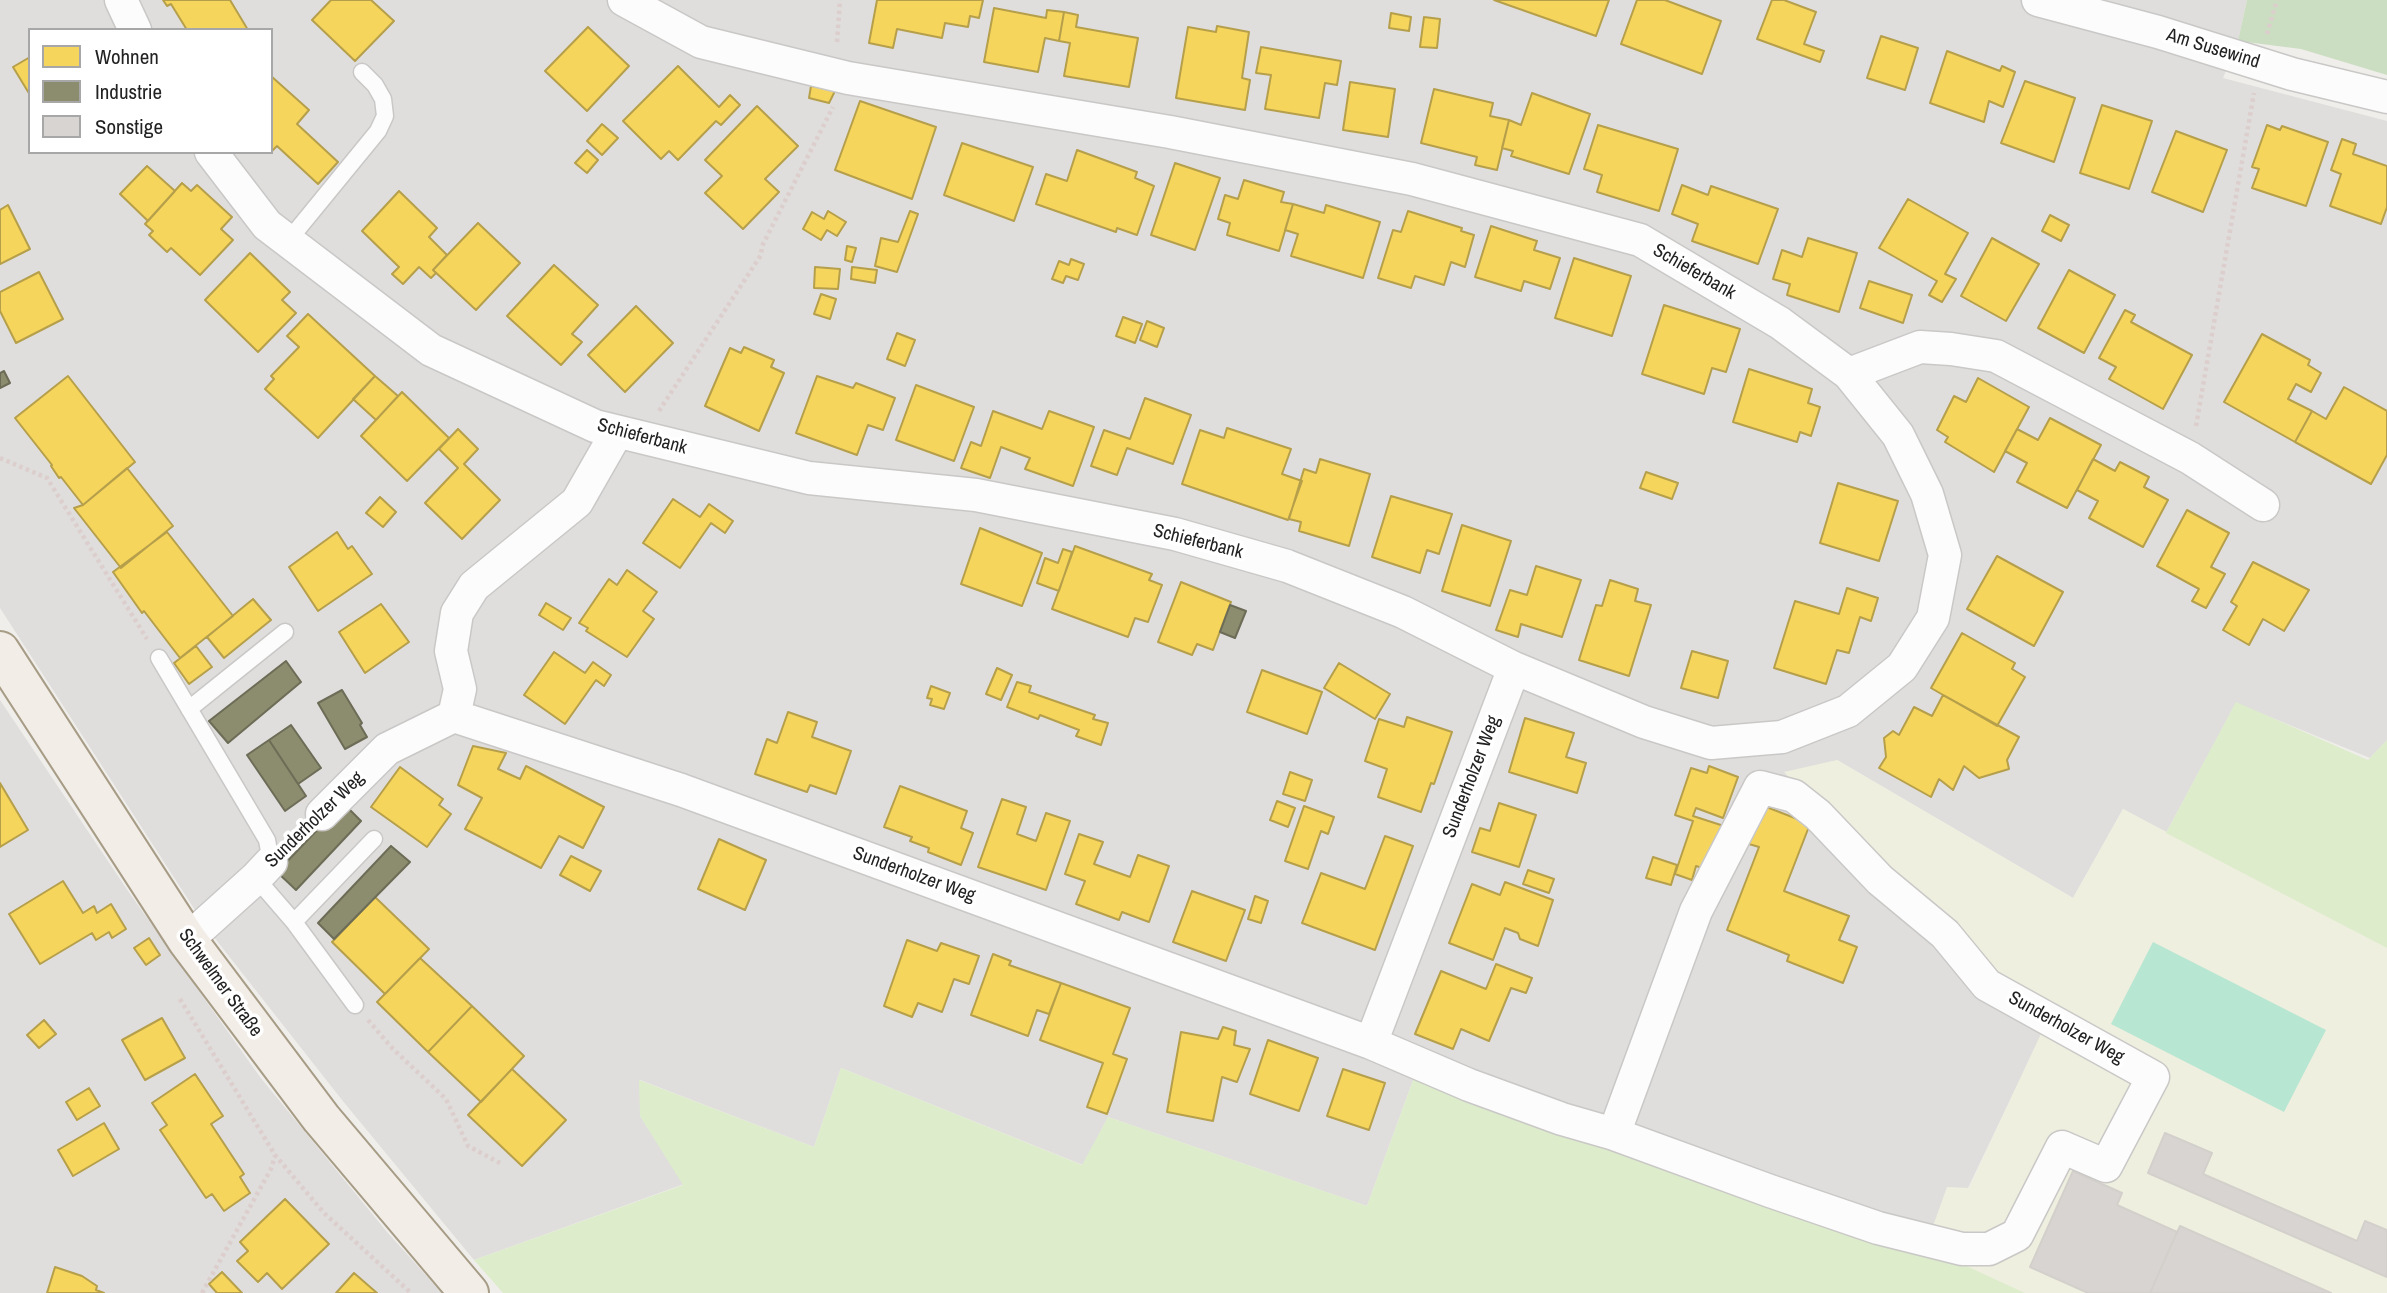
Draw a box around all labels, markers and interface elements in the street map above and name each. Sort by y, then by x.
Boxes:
street label: Am Susewind [2164,24,2262,74]
legend [28,28,273,154]
text: Wohnen [95,42,159,71]
text: Industrie [95,77,162,106]
text: Sonstige [95,112,163,141]
street label: Schieferbank [1649,239,1739,305]
street label: Schieferbank [595,414,689,460]
street label: Schieferbank [1151,520,1245,564]
street label: Sunderholzer Weg [1438,713,1506,841]
street label: Sunderholzer Weg [261,767,369,873]
street label: Sunderholzer Weg [850,842,978,908]
street label: Schwelmer Straße [173,924,267,1042]
street label: Sunderholzer Weg [2004,987,2128,1069]

